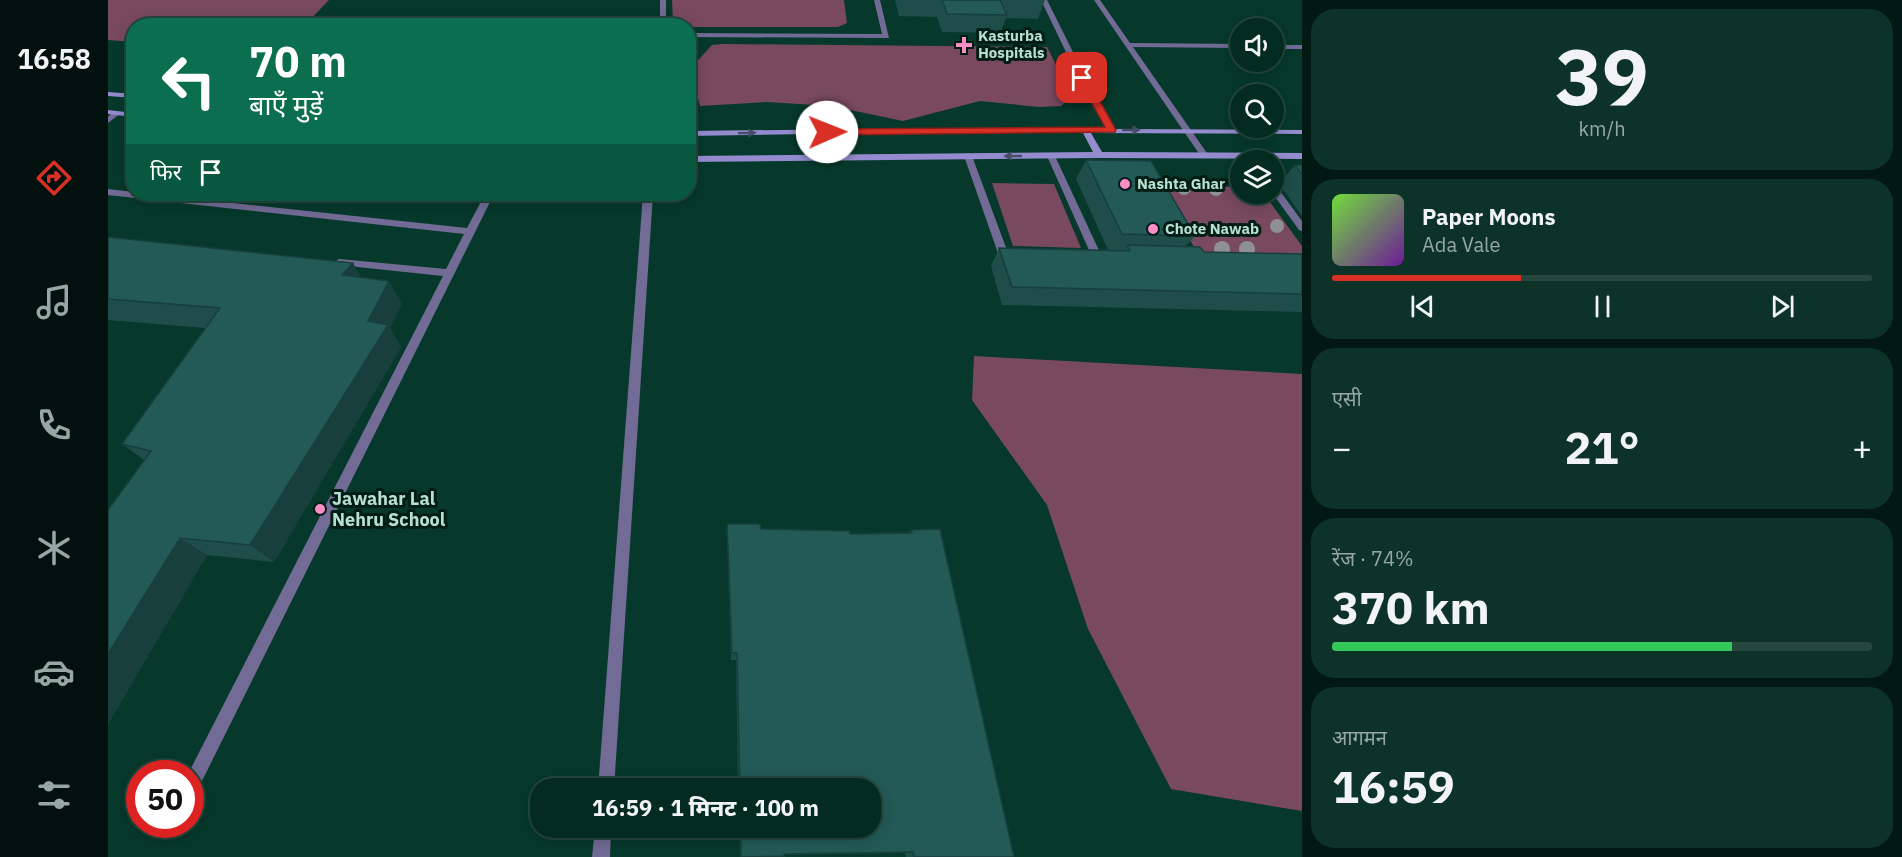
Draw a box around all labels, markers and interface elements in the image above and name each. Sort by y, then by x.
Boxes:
map controls [1230,18,1284,204]
button: sound [1230,18,1284,72]
text: 39 [1555,25,1649,126]
place label: Kasturba Hospitals [978,26,1045,62]
text: 70 m [249,34,347,89]
marker: Kasturba Hospitals [955,36,973,54]
text: 16:58 [17,41,91,76]
icon: left [150,42,228,120]
pin [1056,52,1107,103]
icon: arrive [1065,61,1098,94]
button: search [1230,84,1284,138]
text: बाएँ मुड़ें [249,87,323,122]
position arrow [795,100,859,164]
text: km/h [1578,115,1626,142]
one-way arrow [1121,125,1140,135]
one-way arrow [737,128,756,138]
button: layers [1230,150,1284,204]
one-way arrow [1003,151,1022,161]
icon: arrive [194,156,227,189]
icon: directions [33,157,75,199]
text: फिर [150,157,182,186]
place label: Nashta Ghar [1137,174,1225,193]
marker: Nashta Ghar [1118,177,1132,191]
text: Paper Moons [1422,202,1555,231]
place label: Chote Nawab [1165,219,1259,238]
marker: Chote Nawab [1146,222,1160,236]
text: Ada Vale [1422,231,1501,258]
icon: music [33,281,75,323]
icon: previous [1406,290,1439,323]
icon: pause [1586,290,1619,323]
icon: next [1766,290,1799,323]
text: एसी [1332,385,1362,412]
icon: phone [33,404,75,446]
text: 21° [1564,418,1640,476]
text: − [1332,426,1352,469]
text: + [1852,426,1872,469]
place label: Jawahar Lal Nehru School [332,487,446,531]
marker: Jawahar Lal Nehru School [313,502,327,516]
icon: climate [33,527,75,569]
text: रेंज · 74% [1332,545,1414,572]
text: 370 km [1332,578,1490,636]
icon: car [33,651,75,693]
text: आगमन [1332,724,1387,751]
text: 16:59 [1332,757,1455,815]
speed limit sign: 50 [126,760,204,838]
icon: filters [33,774,75,816]
text: 16:59 · 1 मिनट · 100 m [592,793,819,822]

